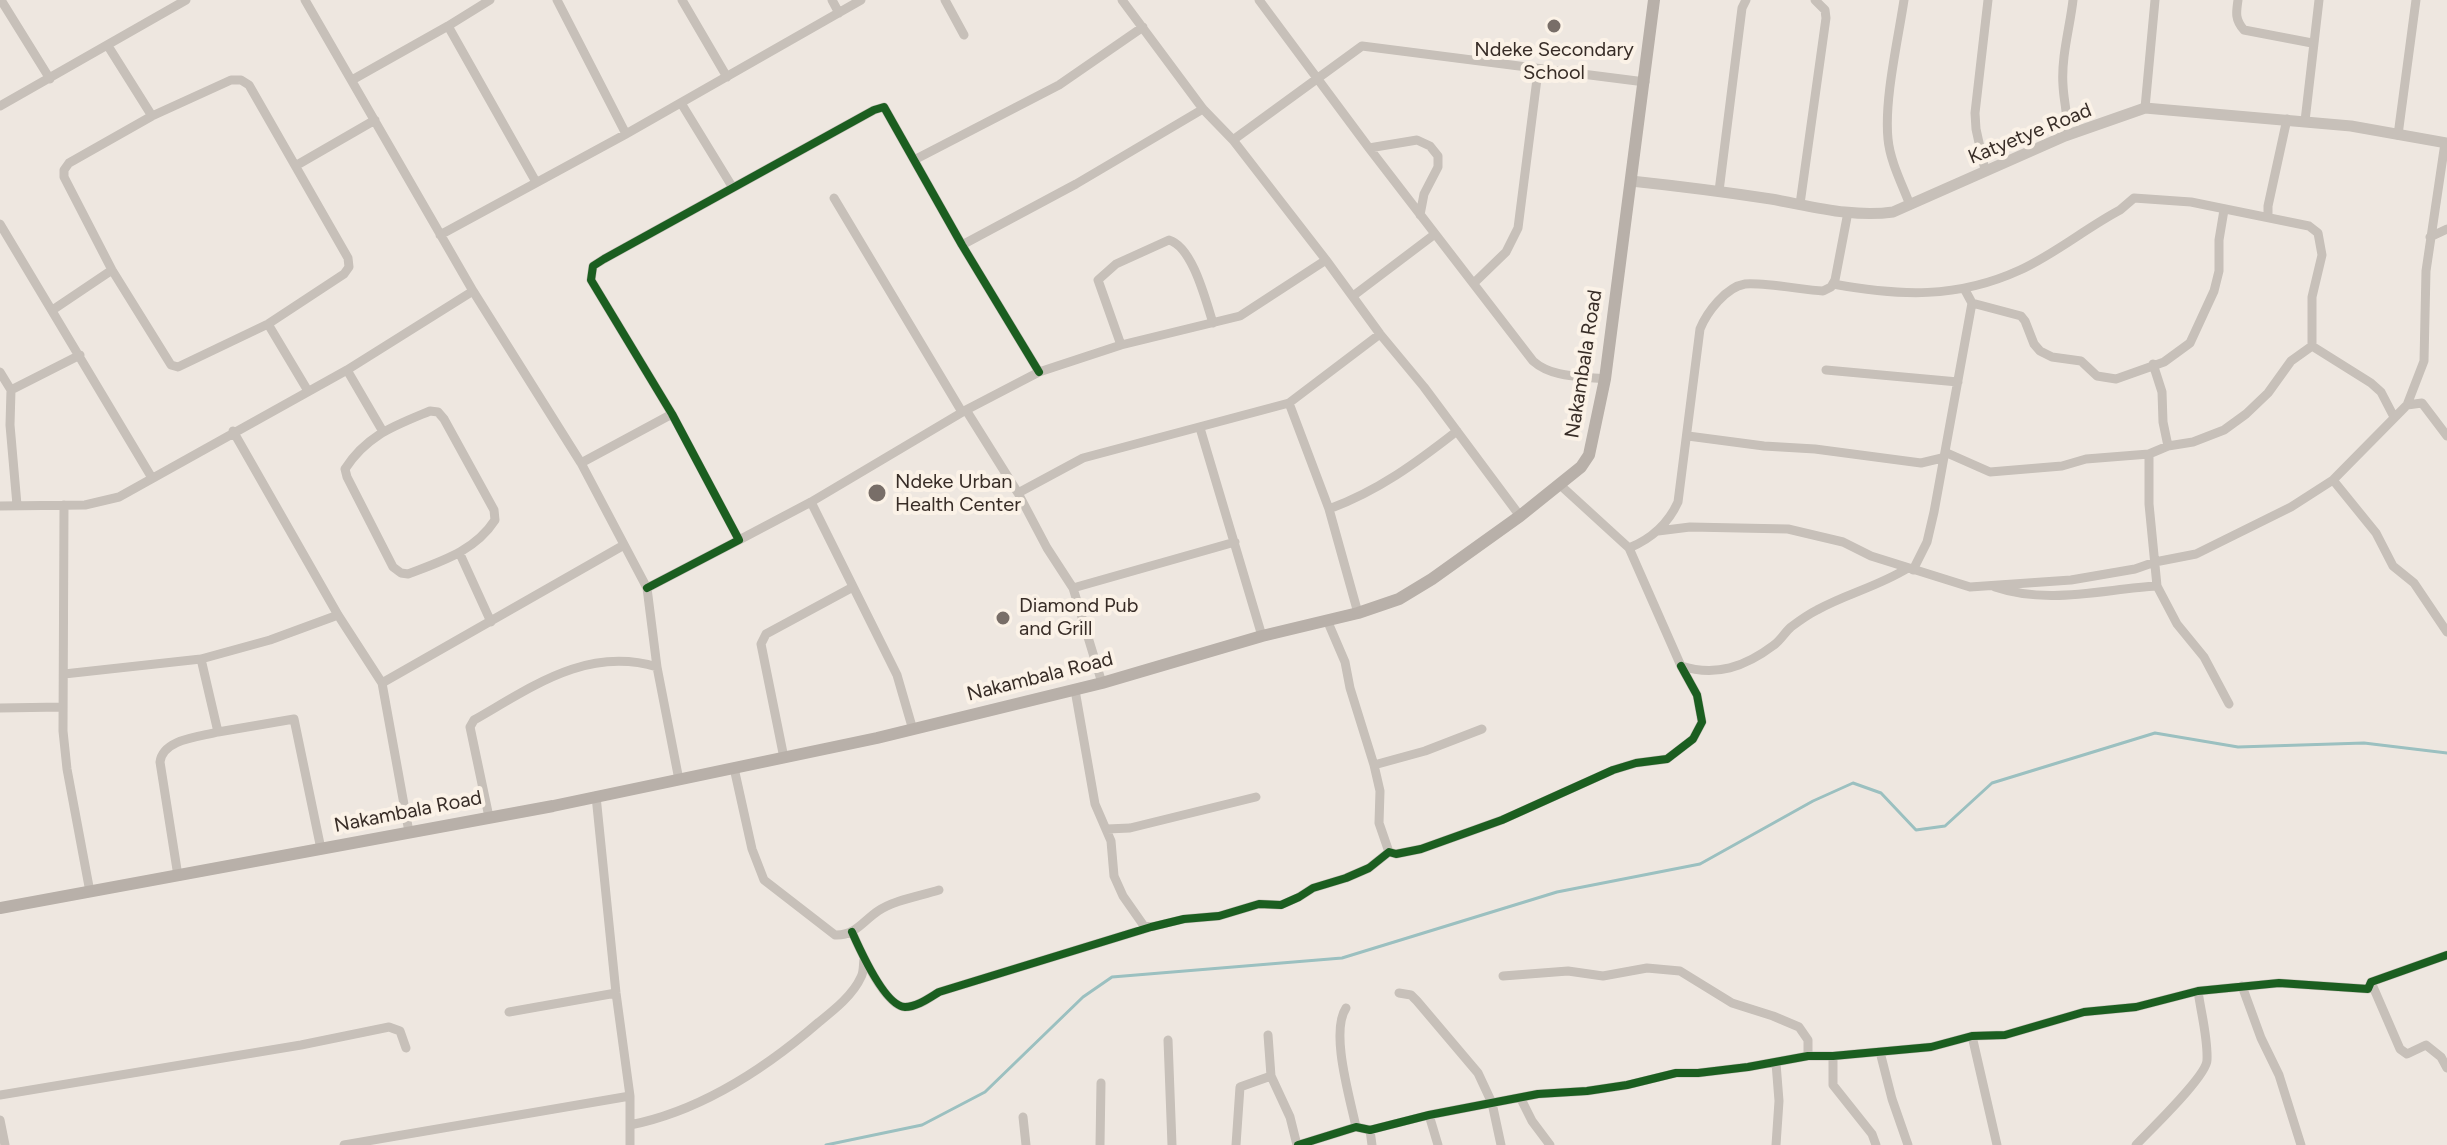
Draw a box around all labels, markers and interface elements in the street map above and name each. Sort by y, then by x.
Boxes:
marker: Ndeke Secondary School [1545,17,1563,35]
place label: Ndeke Secondary School [1474,38,1634,85]
street label: Katyetye Road [1965,98,2095,170]
street label: Nakambala Road [1560,288,1608,440]
place label: Ndeke Urban Health Center [895,470,1021,517]
marker: Ndeke Urban Health Center [866,482,888,504]
place label: Diamond Pub and Grill [1019,594,1138,641]
marker: Diamond Pub and Grill [994,609,1012,627]
street label: Nakambala Road [964,647,1116,707]
street label: Nakambala Road [332,786,484,838]

